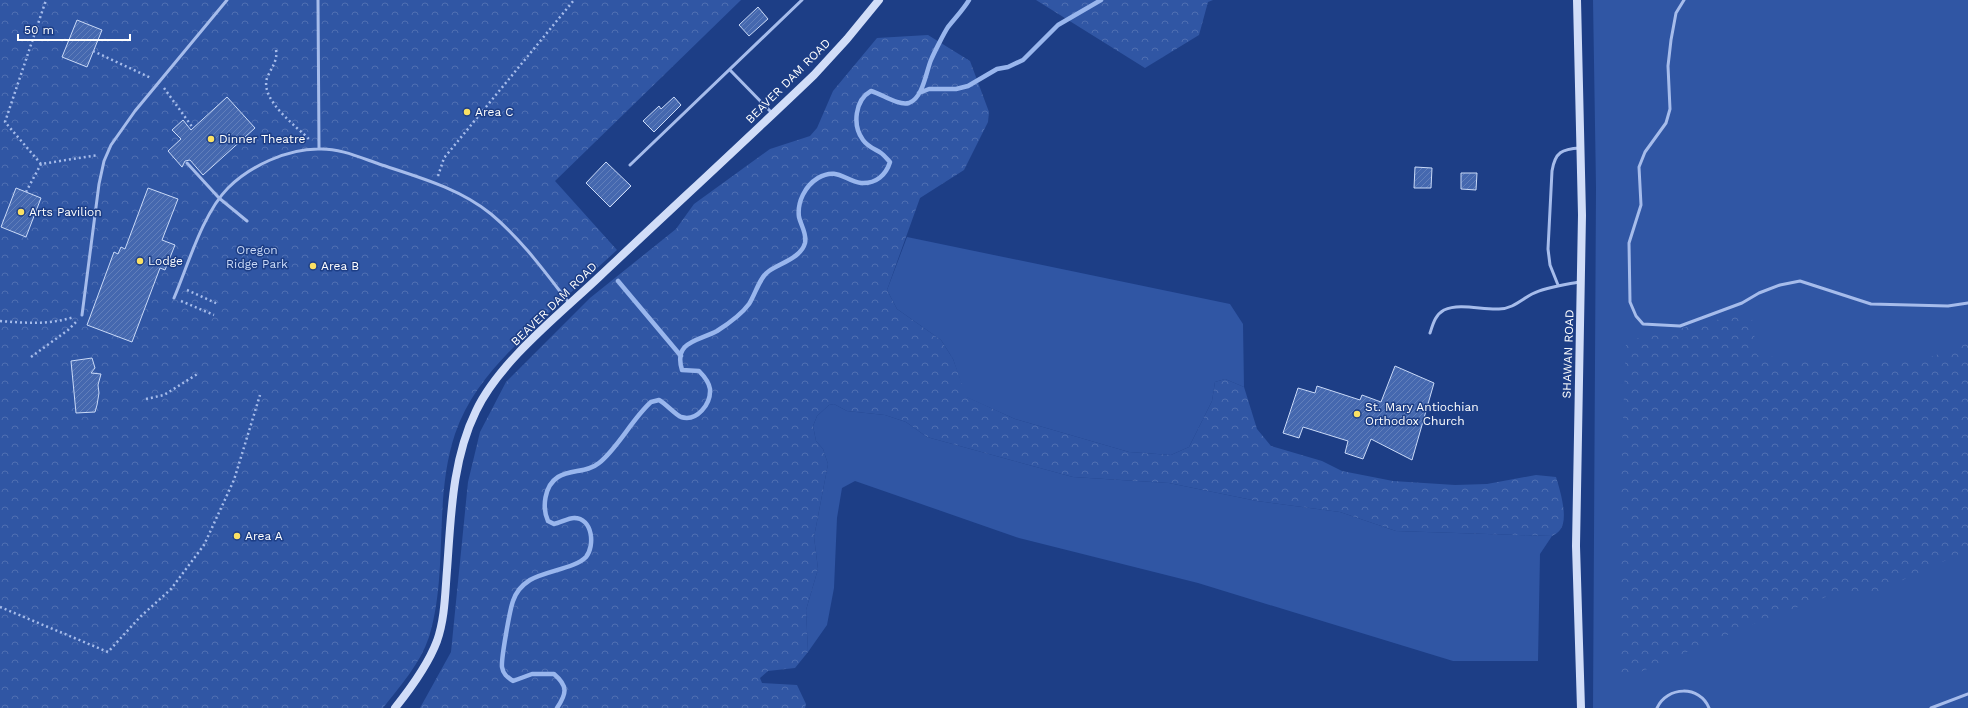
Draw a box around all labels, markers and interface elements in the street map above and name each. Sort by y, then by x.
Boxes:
scale bar [18,16,130,42]
text: 50 m [24,23,54,37]
street label: BEAVER DAM ROAD [743,36,833,126]
place label: Area C [475,105,513,119]
marker: Area C [462,107,472,117]
place label: Dinner Theatre [219,132,306,146]
marker: Dinner Theatre [206,134,216,144]
place label: Arts Pavilion [29,205,102,219]
marker: Arts Pavilion [16,207,26,217]
park label: Oregon Ridge Park [226,243,288,271]
place label: Lodge [148,254,183,268]
marker: Lodge [135,256,145,266]
place label: Area B [321,259,359,273]
street label: BEAVER DAM ROAD [508,259,600,349]
marker: Area B [308,261,318,271]
street label: SHAWAN ROAD [1559,309,1577,399]
place label: St. Mary Antiochian Orthodox Church [1365,400,1479,428]
marker: St. Mary Antiochian Orthodox Church [1352,409,1362,419]
place label: Area A [245,529,283,543]
marker: Area A [232,531,242,541]

